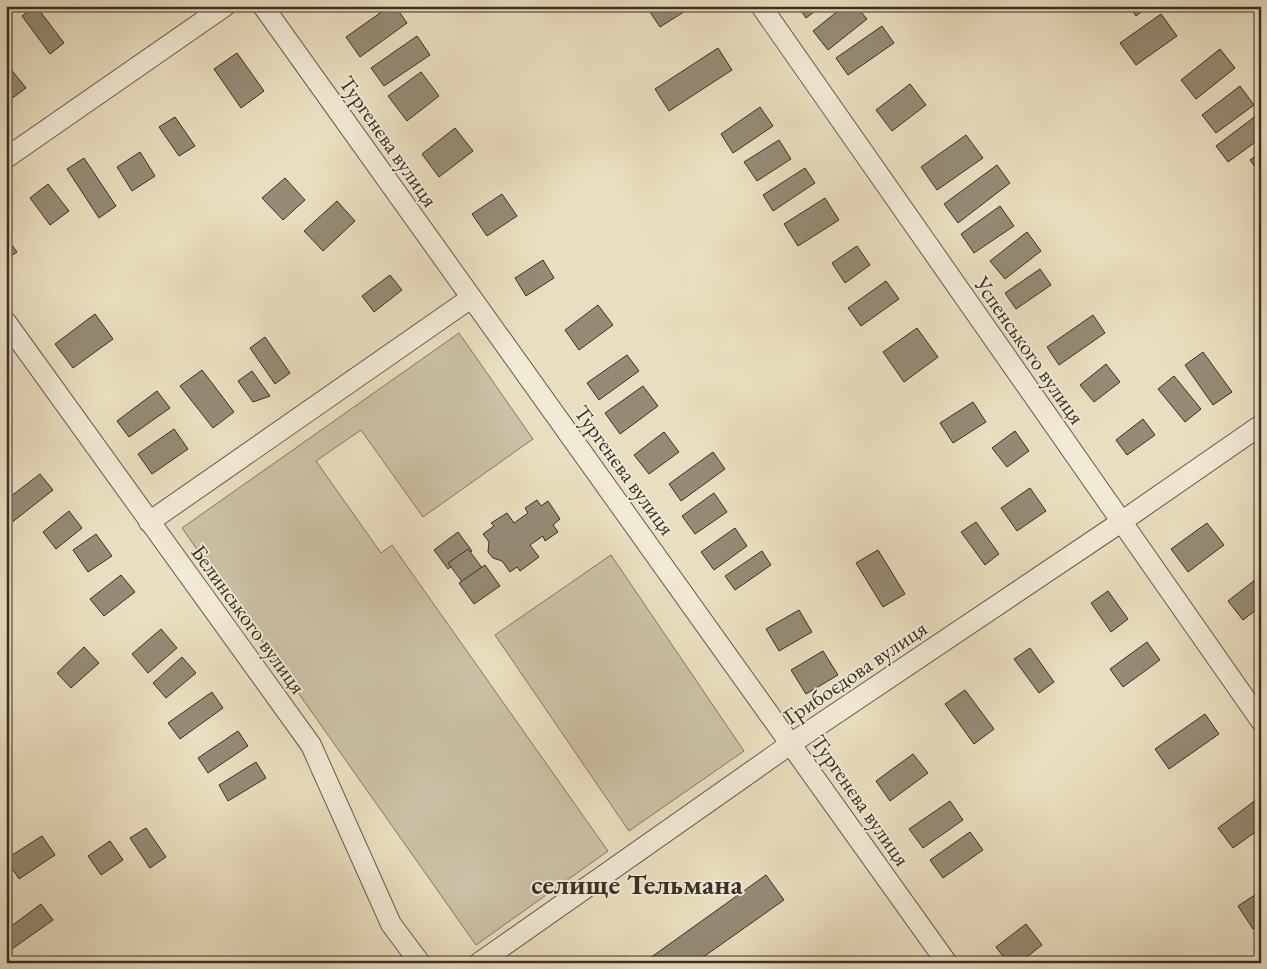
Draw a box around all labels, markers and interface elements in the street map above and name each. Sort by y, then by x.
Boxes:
street label: Тургенєва вулиця [333,70,445,213]
street label: Успенського вулиця [967,270,1092,430]
street label: Тургенєва вулиця [568,399,682,541]
street label: Белинського вулиця [185,539,313,700]
street label: Грибоєдова вулиця [778,614,933,731]
street label: Тургенєва вулиця [805,729,917,872]
district label: селище Тельмана [531,866,744,902]

